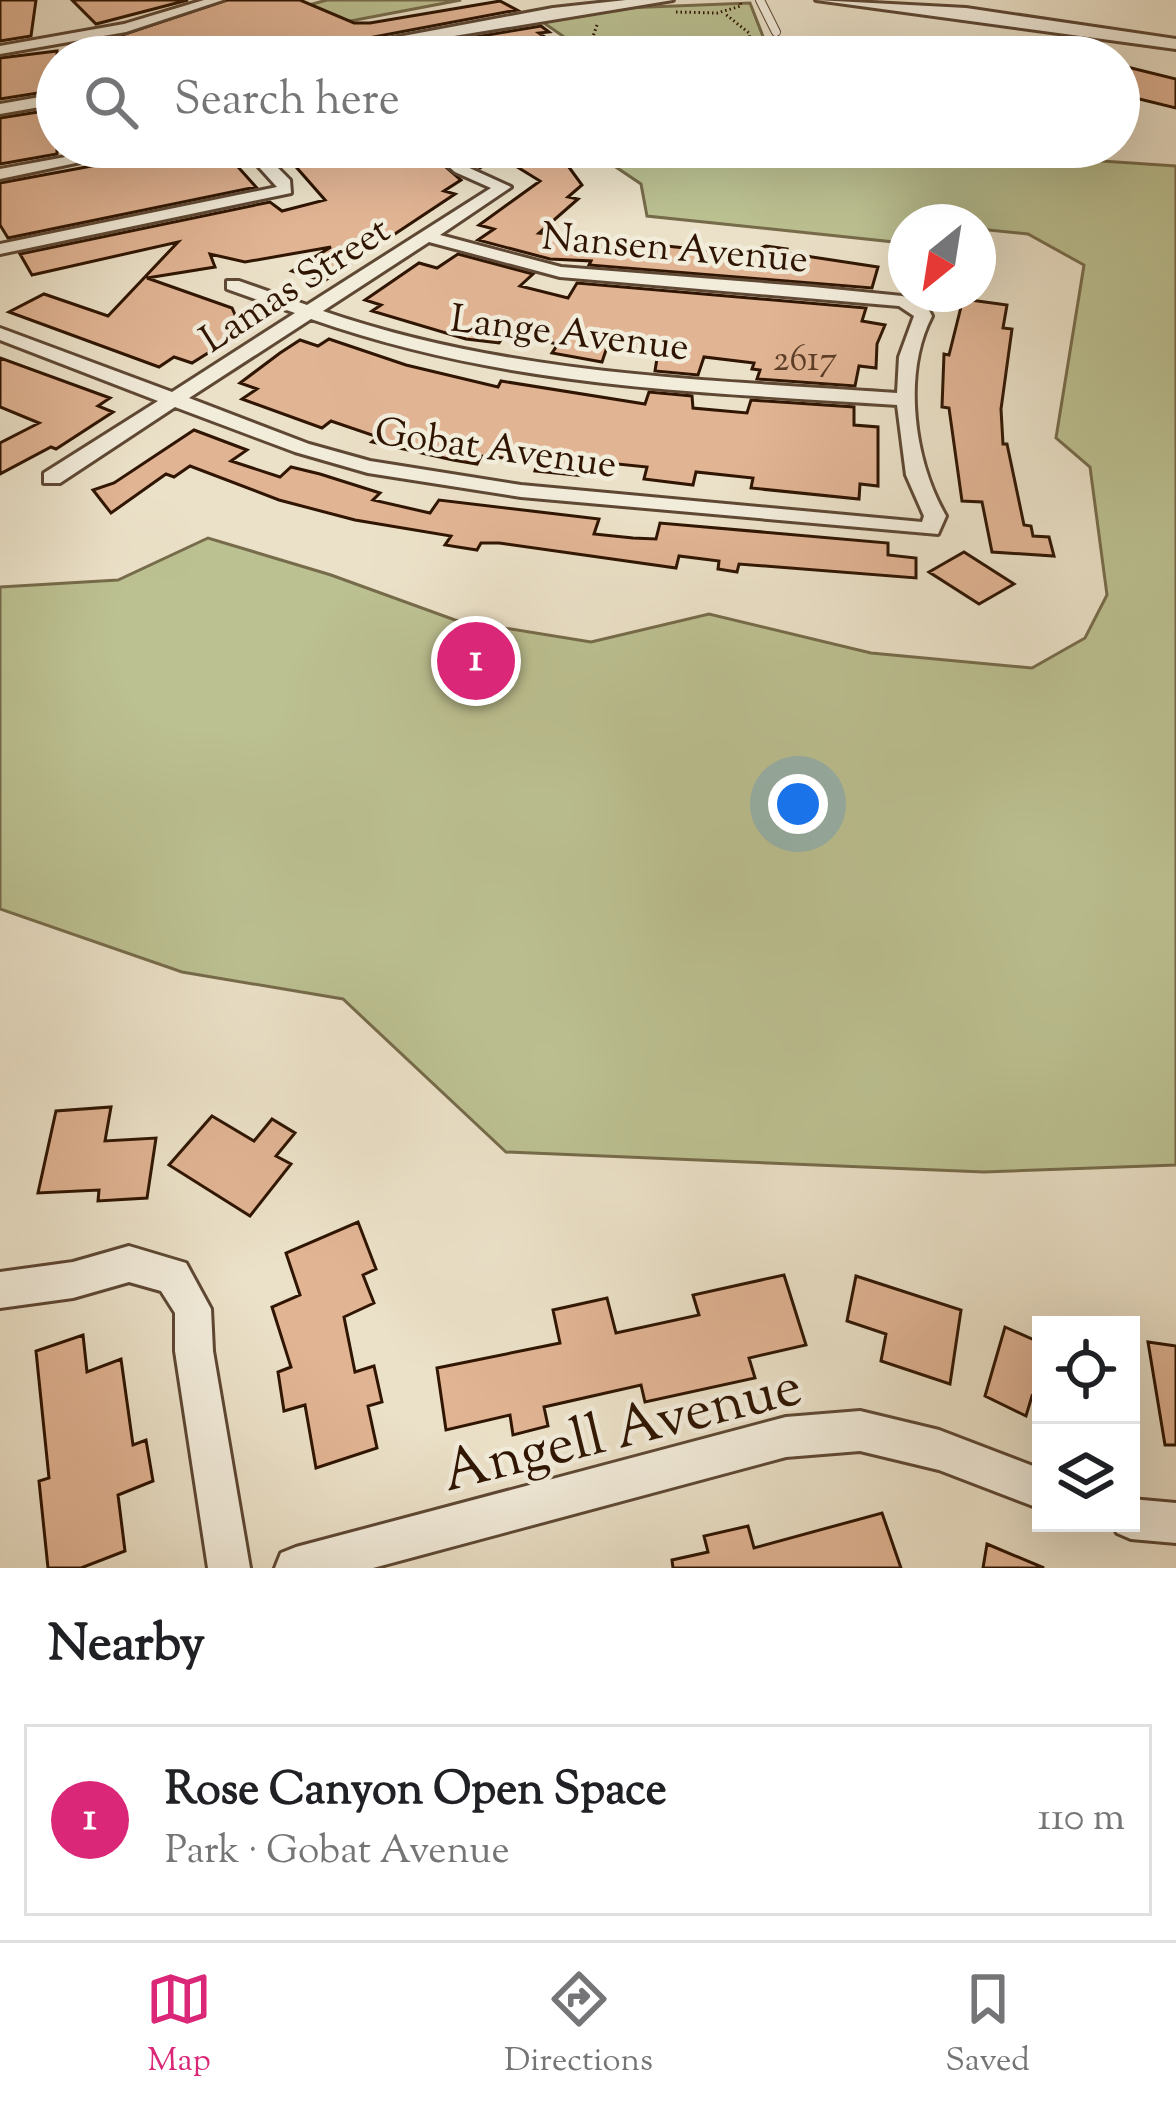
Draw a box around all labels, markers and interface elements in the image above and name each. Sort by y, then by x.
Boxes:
search box [36,36,1140,168]
icon: search [78,69,144,135]
text: Search here [174,70,400,135]
north arrow [888,204,996,312]
street label: Lamas Street [191,205,403,370]
street label: Nansen Avenue [539,211,810,291]
street label: Lange Avenue [447,294,692,378]
house number: 2617 [773,335,837,387]
street label: Gobat Avenue [371,406,620,496]
pin: 1 [437,616,515,706]
your location [768,774,828,834]
map controls [1032,1316,1140,1532]
button: locate [1032,1316,1140,1424]
street label: Angell Avenue [434,1349,811,1517]
button: layers [1032,1424,1140,1532]
text: Nearby [48,1610,205,1683]
text: Rose Canyon Open Space [165,1760,667,1825]
text: 1 [83,1792,97,1848]
text: 110 m [1038,1792,1125,1848]
text: Park · Gobat Avenue [165,1825,510,1881]
tab: Map [146,1966,212,2086]
tab: Directions [504,1966,653,2086]
tab: Saved [945,1966,1030,2086]

